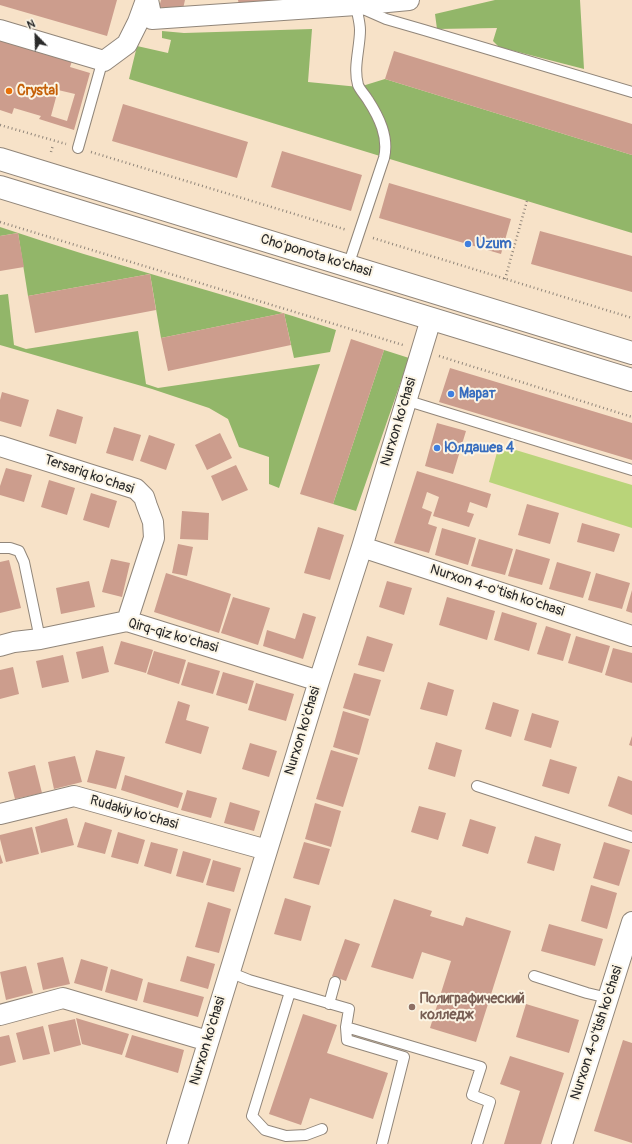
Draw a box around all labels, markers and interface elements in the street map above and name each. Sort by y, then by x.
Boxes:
north arrow [16,16,56,56]
text: N [25,17,37,32]
place label: Crystal [17,83,58,99]
marker: Crystal [4,86,14,96]
street label: Cho'ponota ko'chasi [258,231,374,281]
place label: Uzum [476,236,512,252]
marker: Uzum [463,239,473,249]
street label: Nurxon ko'chasi [378,376,420,468]
place label: Марат [459,386,496,402]
marker: Марат [446,389,456,399]
place label: Юлдашев 4 [445,440,514,456]
marker: Юлдашев 4 [432,443,442,453]
street label: Tersariq ko'chasi [42,452,136,498]
street label: Nurxon 4-o'tish ko'chasi [428,561,566,621]
street label: Qirq-qiz ko'chasi [126,615,220,657]
street label: Nurxon ko'chasi [282,685,324,777]
street label: Rudakiy ko'chasi [88,792,180,834]
street label: Nurxon 4-o'tish ko'chasi [567,964,627,1102]
place label: Полиграфический колледж [420,991,525,1024]
street label: Nurxon ko'chasi [187,995,229,1087]
marker: Полиграфический колледж [407,1002,417,1012]

